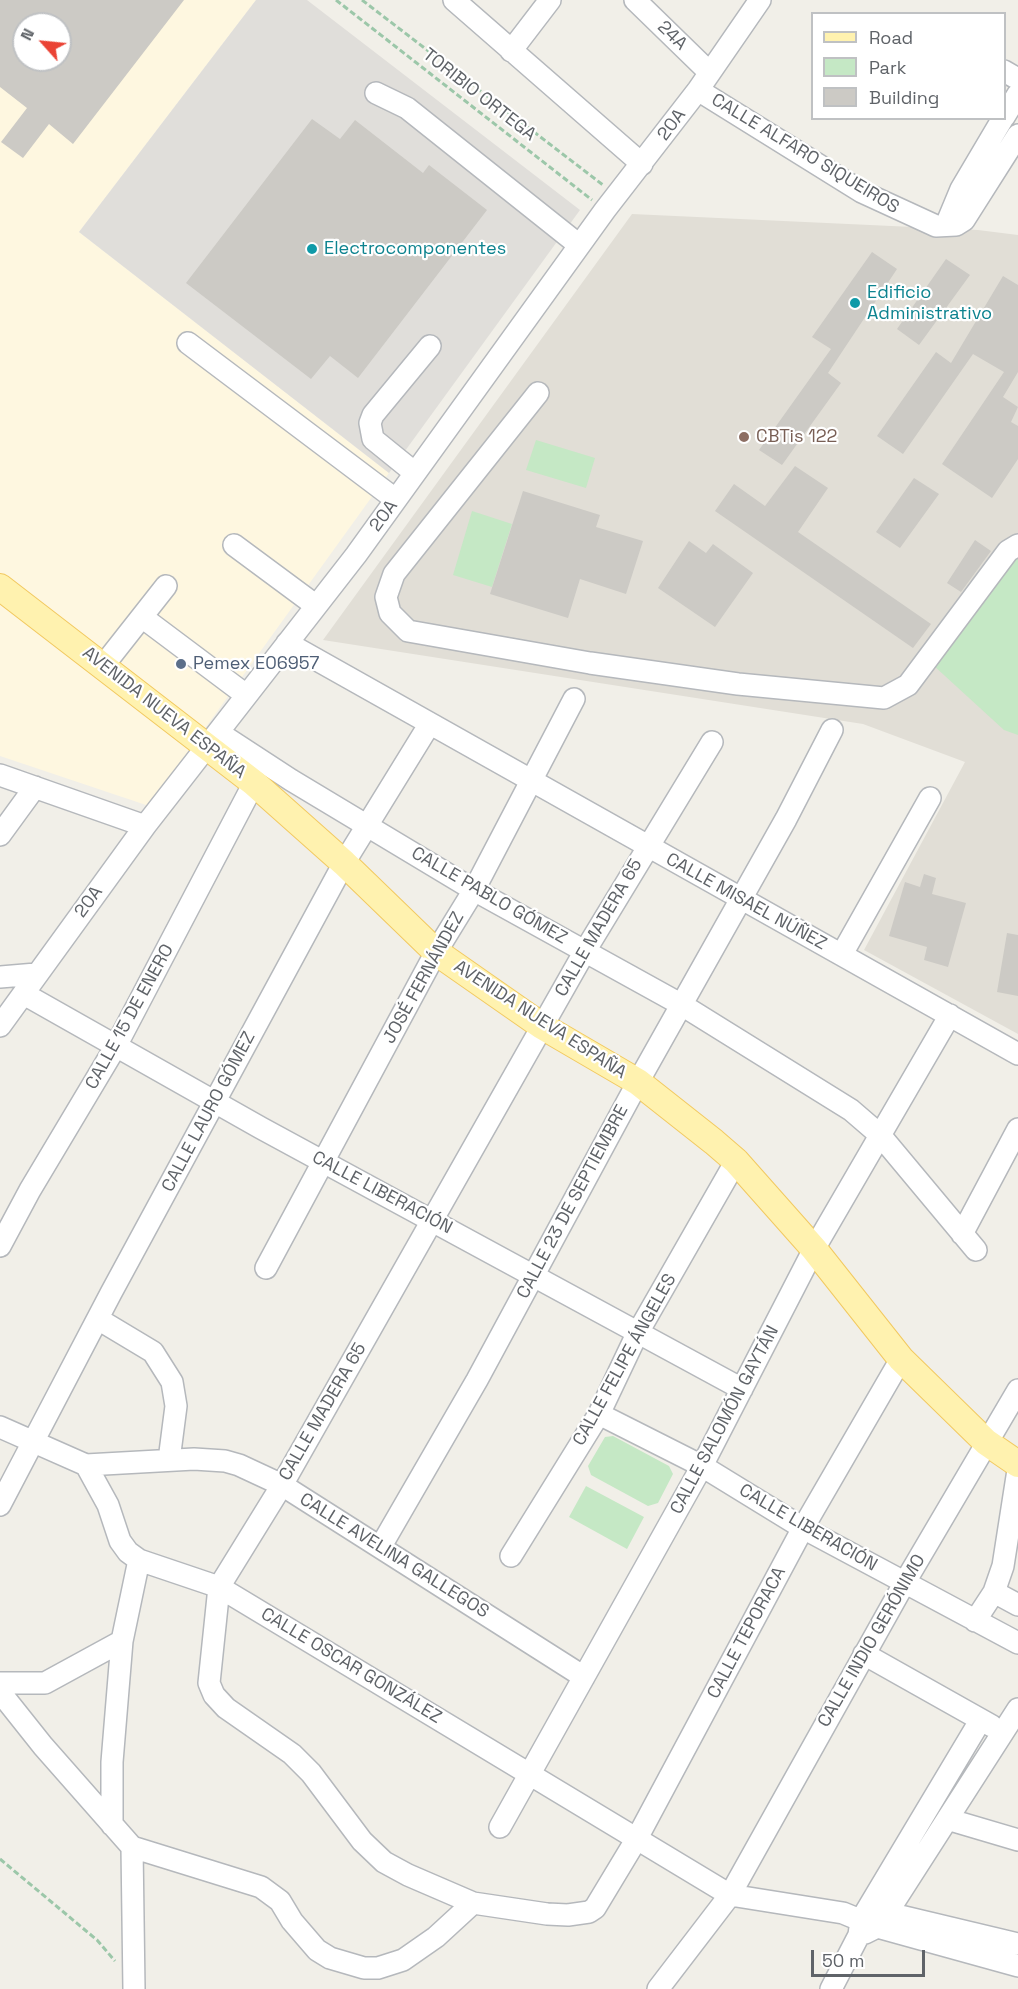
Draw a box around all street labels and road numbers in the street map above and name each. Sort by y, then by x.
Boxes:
street label: 24A [653,17,691,55]
street label: TORIBIO ORTEGA [418,44,540,146]
street label: CALLE ALFARO SIQUEIROS [707,89,903,219]
street label: 20A [653,105,691,145]
street label: 20A [365,496,403,536]
street label: AVENIDA NUEVA ESPAÑA [78,642,250,784]
street label: CALLE PABLO GÓMEZ [407,843,571,949]
street label: CALLE MISAEL NÚÑEZ [662,849,830,955]
street label: CALLE MADERA 65 [551,855,647,1001]
street label: 20A [70,882,108,922]
street label: JOSÉ FERNÁNDEZ [379,908,469,1048]
street label: CALLE 15 DE ENERO [81,941,179,1093]
street label: AVENIDA NUEVA ESPAÑA [450,956,630,1084]
street label: CALLE LAURO GÓMEZ [158,1028,260,1196]
street label: CALLE 23 DE SEPTIEMBRE [513,1101,633,1303]
street label: CALLE LIBERACIÓN [308,1147,456,1239]
street label: CALLE FELIPE ÁNGELES [569,1270,681,1450]
street label: CALLE SALOMÓN GAYTÁN [666,1322,784,1518]
street label: CALLE MADERA 65 [275,1339,371,1485]
street label: CALLE LIBERACIÓN [735,1480,881,1576]
street label: CALLE AVELINA GALLEGOS [295,1489,493,1623]
street label: CALLE INDIO GERÓNIMO [814,1551,930,1731]
street label: CALLE TEPORACA [703,1563,791,1703]
street label: CALLE OSCAR GONZÁLEZ [257,1603,445,1729]

